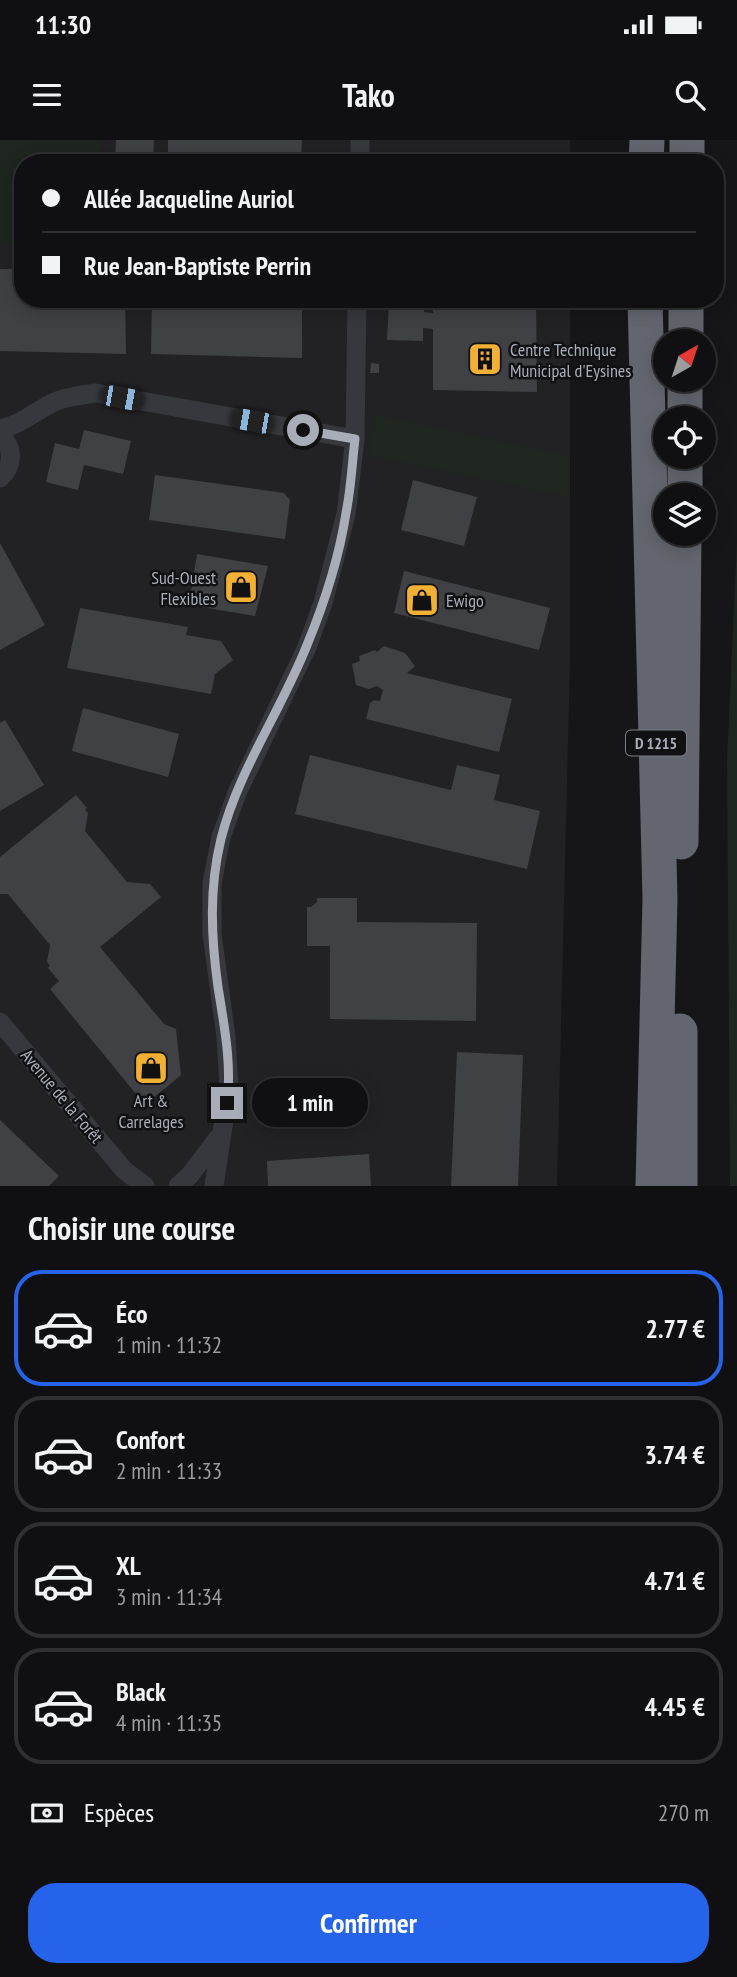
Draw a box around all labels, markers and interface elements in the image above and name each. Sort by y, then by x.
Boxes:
text: 11:30 [35,8,91,41]
text: Tako [342,74,395,116]
icon: menu [28,76,66,114]
icon: search [671,76,709,114]
text: Allée Jacqueline Auriol [84,182,294,215]
text: Rue Jean-Baptiste Perrin [84,249,311,282]
north arrow [653,329,716,392]
map controls [653,329,716,546]
place label: Centre Technique Municipal d'Eysines [510,338,631,382]
building icon: Centre Technique Municipal d'Eysines [466,340,504,378]
car [100,384,145,412]
button: locate [653,406,716,469]
car [230,407,275,435]
route start [287,414,319,446]
button: layers [653,483,716,546]
place label: Sud-Ouest Flexibles [151,566,216,610]
shop icon: Sud-Ouest Flexibles [222,568,260,606]
shop icon: Ewigo [403,581,441,619]
place label: Ewigo [446,589,484,612]
road number: D 1215 [626,730,686,756]
street label: Avenue de la Forêt [16,1044,108,1148]
shop icon: Art & Carrelages [132,1049,170,1087]
callout: 1 min [252,1079,367,1128]
route end [211,1087,243,1119]
text: 1 min [287,1088,333,1117]
place label: Art & Carrelages [118,1089,184,1133]
text: Choisir une course [28,1207,235,1249]
icon: car [32,1297,95,1360]
text: Éco [116,1297,148,1330]
text: 2.77 € [646,1312,705,1345]
text: 1 min · 11:32 [116,1330,222,1359]
icon: car [32,1423,95,1486]
text: Confort [116,1423,185,1456]
text: 3.74 € [644,1438,705,1471]
text: 2 min · 11:33 [116,1456,222,1485]
icon: car [32,1549,95,1612]
text: XL [116,1549,141,1582]
text: 4.71 € [644,1564,705,1597]
text: 3 min · 11:34 [116,1582,222,1611]
icon: car [32,1675,95,1738]
text: Black [116,1675,166,1708]
text: 4.45 € [644,1690,705,1723]
text: 4 min · 11:35 [116,1708,222,1737]
icon: cash [28,1794,66,1832]
text: Espèces [84,1796,154,1829]
text: 270 m [658,1798,709,1827]
button: Confirmer [28,1883,709,1963]

